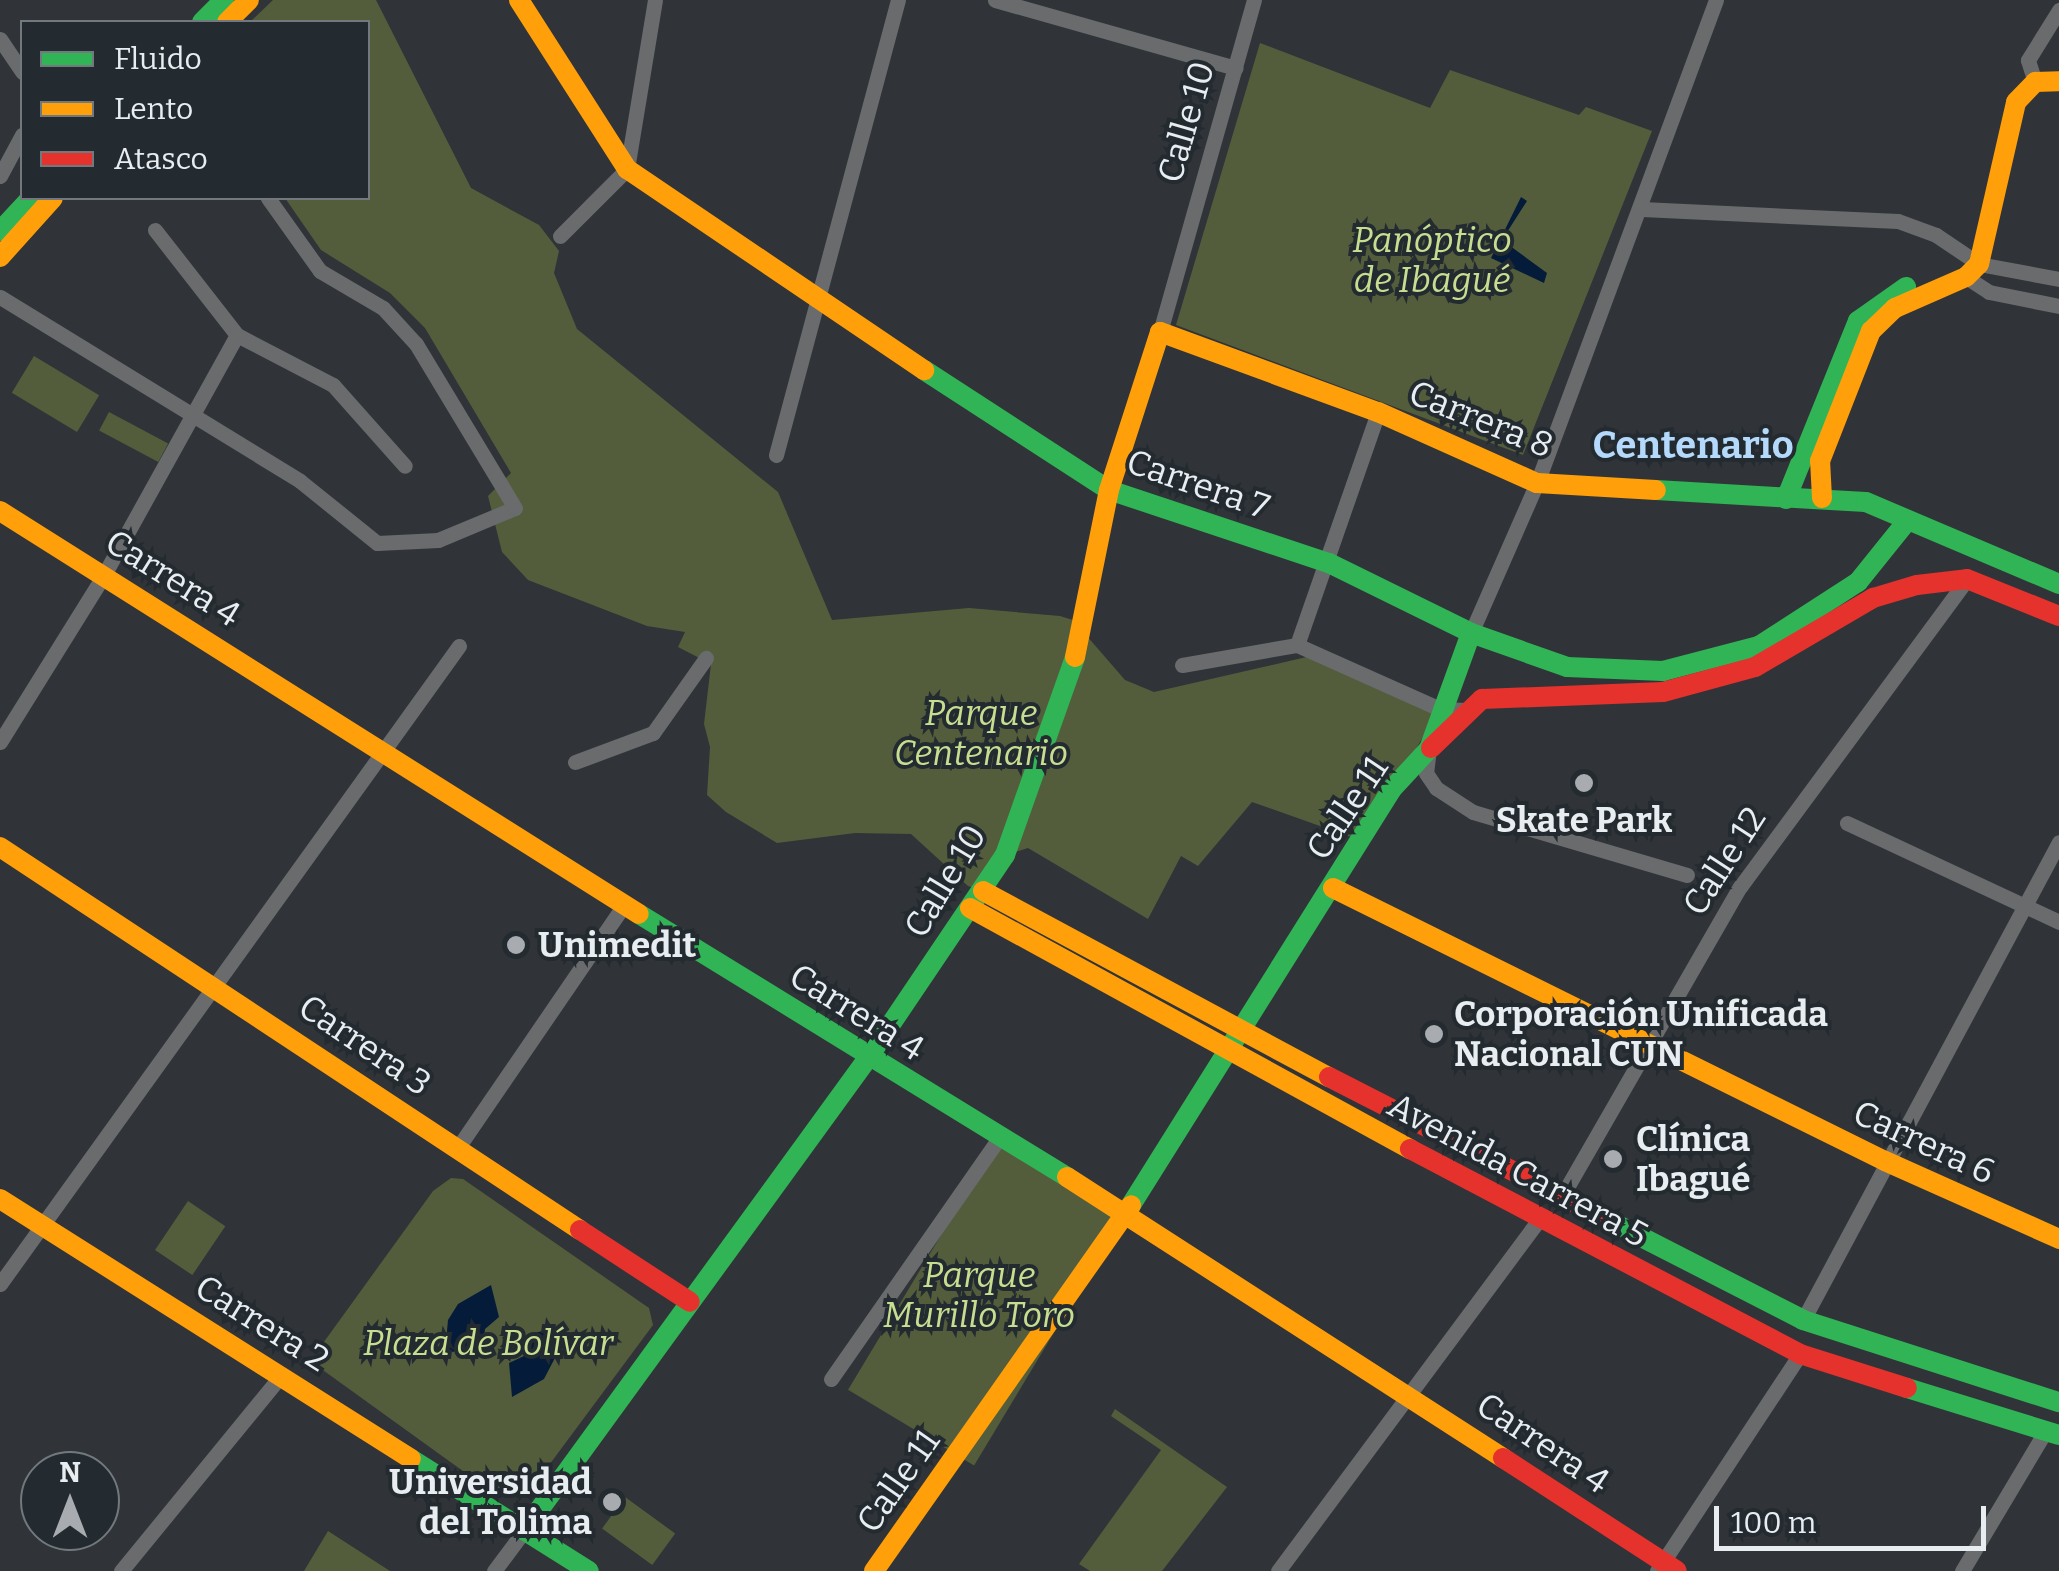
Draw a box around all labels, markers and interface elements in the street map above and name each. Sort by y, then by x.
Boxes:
legend [20,20,370,200]
text: Fluido [114,41,202,77]
street label: Calle 10 [1149,57,1223,187]
text: Lento [114,91,193,127]
text: Atasco [114,141,208,177]
park label: Panóptico de Ibagué [1352,219,1512,301]
street label: Carrera 8 [1403,371,1559,467]
district label: Centenario [1592,423,1794,469]
street label: Carrera 7 [1121,440,1275,528]
street label: Carrera 4 [98,520,248,636]
park label: Parque Centenario [894,692,1068,774]
street label: Calle 11 [1297,748,1397,868]
marker: Skate Park [1573,772,1595,794]
place label: Skate Park [1496,799,1672,841]
street label: Calle 12 [1674,799,1774,923]
street label: Calle 10 [895,817,995,945]
place label: Unimedit [538,924,696,966]
marker: Unimedit [503,932,529,958]
street label: Carrera 4 [782,954,932,1070]
street label: Carrera 3 [291,986,439,1104]
place label: Corporación Unificada Nacional CUN [1454,993,1828,1075]
marker: Corporación Unificada Nacional CUN [1423,1023,1445,1045]
street label: Avenida Carrera 5 [1381,1084,1655,1256]
street label: Carrera 6 [1847,1091,2001,1193]
place label: Clínica Ibagué [1636,1118,1750,1200]
marker: Clínica Ibagué [1600,1146,1626,1172]
park label: Parque Murillo Toro [883,1254,1075,1336]
street label: Carrera 2 [188,1266,336,1380]
park label: Plaza de Bolívar [363,1322,613,1364]
street label: Carrera 4 [1469,1383,1617,1503]
street label: Calle 11 [848,1422,948,1540]
north arrow [20,1451,120,1551]
text: N [59,1456,81,1489]
place label: Universidad del Tolima [389,1461,592,1543]
scale bar [1719,1486,1992,1548]
marker: Universidad del Tolima [601,1491,623,1513]
text: 100 m [1731,1505,1816,1541]

